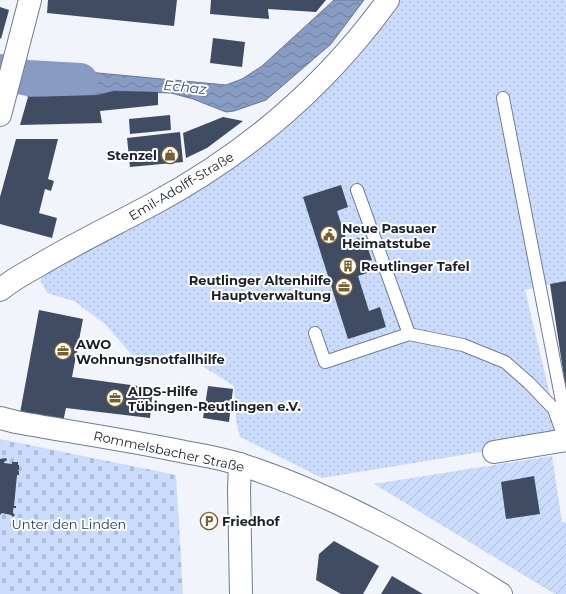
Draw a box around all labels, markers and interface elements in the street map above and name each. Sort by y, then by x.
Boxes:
water label: Echaz [163,76,208,98]
shop icon: Stenzel [160,145,180,165]
place label: Stenzel [107,147,157,163]
street label: Emil-Adolff-Straße [126,148,236,224]
place label: Neue Pasuaer Heimatstube [342,220,437,251]
public building icon: Neue Pasuaer Heimatstube [319,225,339,245]
building icon: Reutlinger Tafel [338,256,358,276]
place label: Reutlinger Tafel [361,258,470,274]
place label: Reutlinger Altenhilfe Hauptverwaltung [189,272,331,303]
office icon: Reutlinger Altenhilfe Hauptverwaltung [334,277,354,297]
place label: AWO Wohnungsnotfallhilfe [75,336,225,367]
office icon: AWO Wohnungsnotfallhilfe [53,341,73,361]
place label: AIDS-Hilfe Tübingen-Reutlingen e.V. [127,383,301,414]
office icon: AIDS-Hilfe Tübingen-Reutlingen e.V. [105,388,125,408]
street label: Rommelsbacher Straße [92,427,246,475]
parking icon: Friedhof [199,511,219,531]
place label: Friedhof [222,513,280,529]
park label: Unter den Linden [12,516,126,532]

